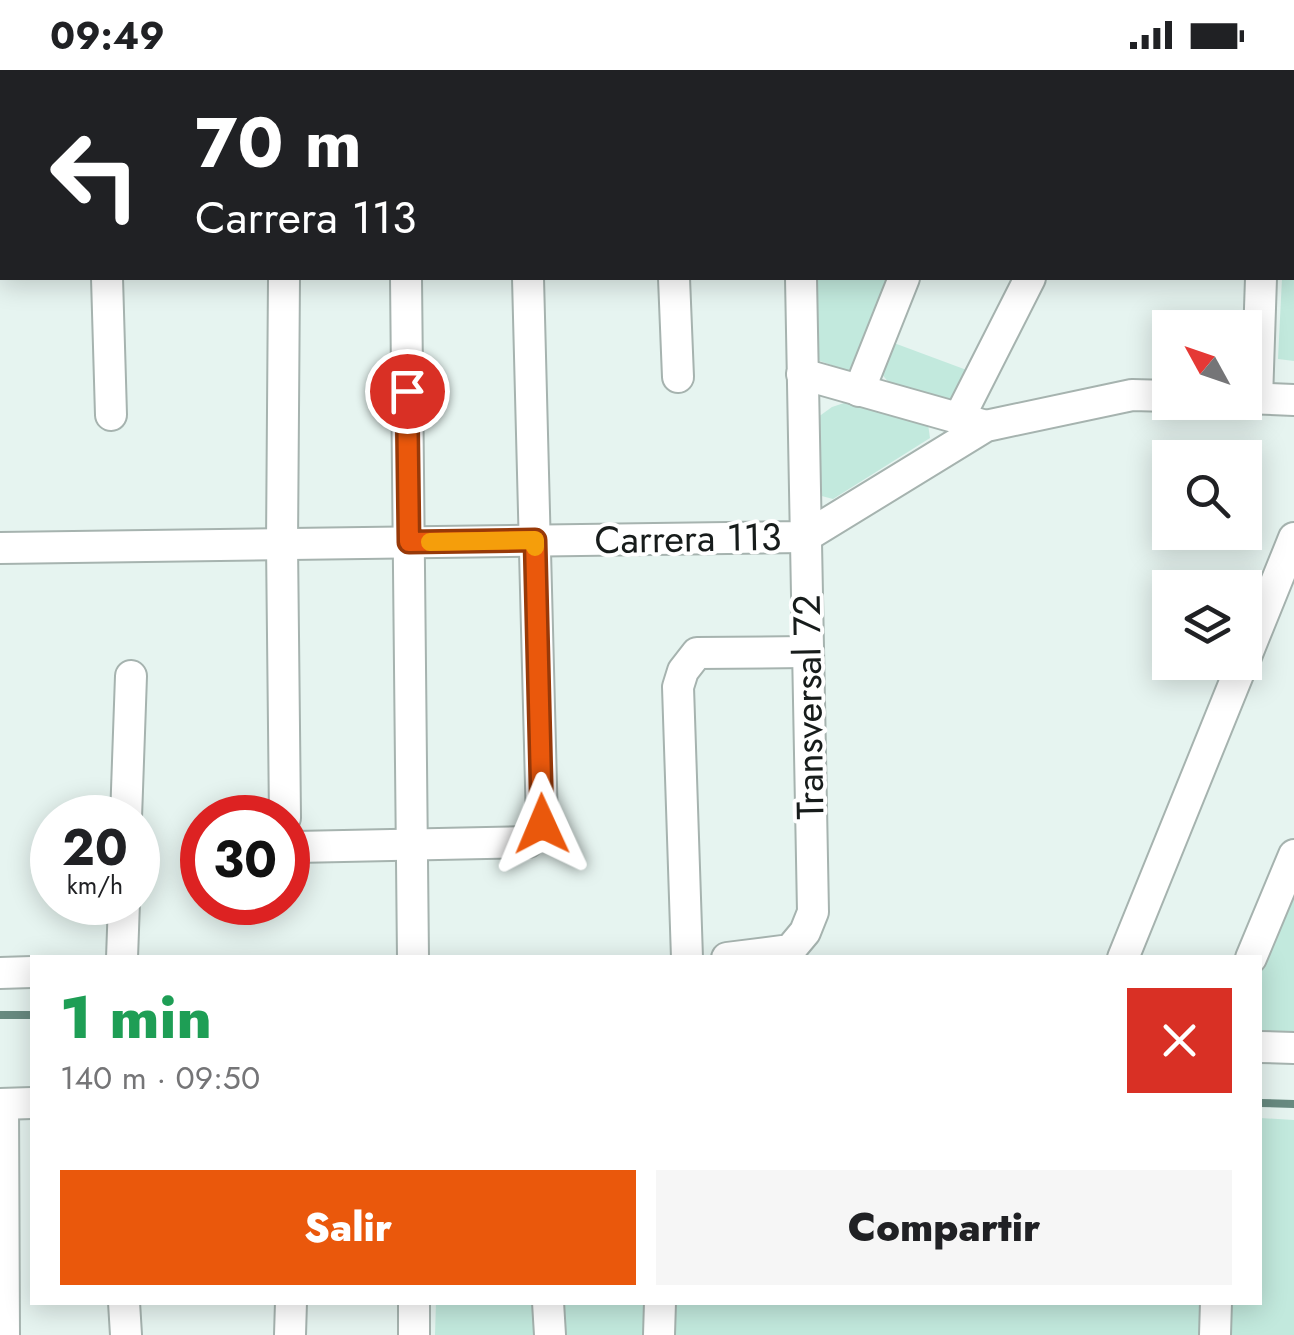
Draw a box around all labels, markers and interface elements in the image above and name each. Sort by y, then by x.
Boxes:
text: 09:49 [50,8,165,63]
text: 70 m [195,92,362,193]
icon: left [30,110,160,240]
text: Carrera 113 [195,185,417,250]
north arrow [1152,310,1262,420]
map controls [1152,310,1262,680]
pin [365,349,450,434]
icon: arrive [380,364,435,419]
button: search [1152,440,1262,550]
street label: Carrera 113 [594,509,782,567]
button: layers [1152,570,1262,680]
street label: Transversal 72 [779,594,837,820]
position arrow [490,772,594,876]
speed limit sign: 30 [180,795,310,925]
text: 20 [62,811,128,884]
text: km/h [67,867,123,903]
text: 1 min [60,974,212,1061]
button: close [1127,988,1232,1093]
text: 140 m · 09:50 [60,1055,260,1101]
button: Salir [60,1170,636,1285]
button: Compartir [656,1170,1232,1285]

